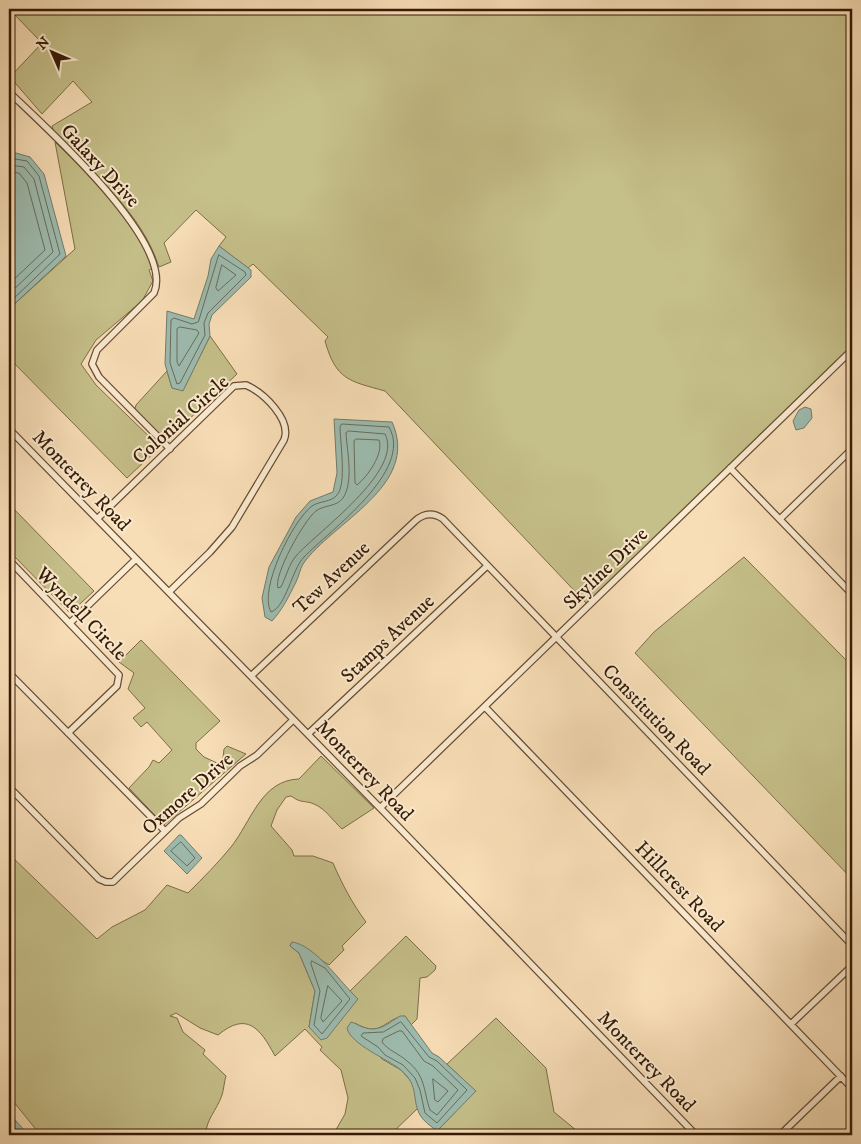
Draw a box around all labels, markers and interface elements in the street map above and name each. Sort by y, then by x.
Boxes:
north arrow [28,28,78,78]
text: N [33,33,54,54]
street label: Galaxy Drive [55,119,145,213]
street label: Colonial Circle [127,370,235,470]
street label: Monterrey Road [26,425,135,537]
street label: Skyline Drive [558,523,654,616]
street label: Tew Avenue [288,536,376,620]
street label: Wyndell Circle [29,561,132,666]
street label: Stamps Avenue [336,589,440,689]
street label: Constitution Road [597,659,715,781]
street label: Monterrey Road [309,715,418,827]
street label: Oxmore Drive [137,748,239,841]
street label: Hillcrest Road [629,836,729,938]
street label: Monterrey Road [591,1006,700,1118]

